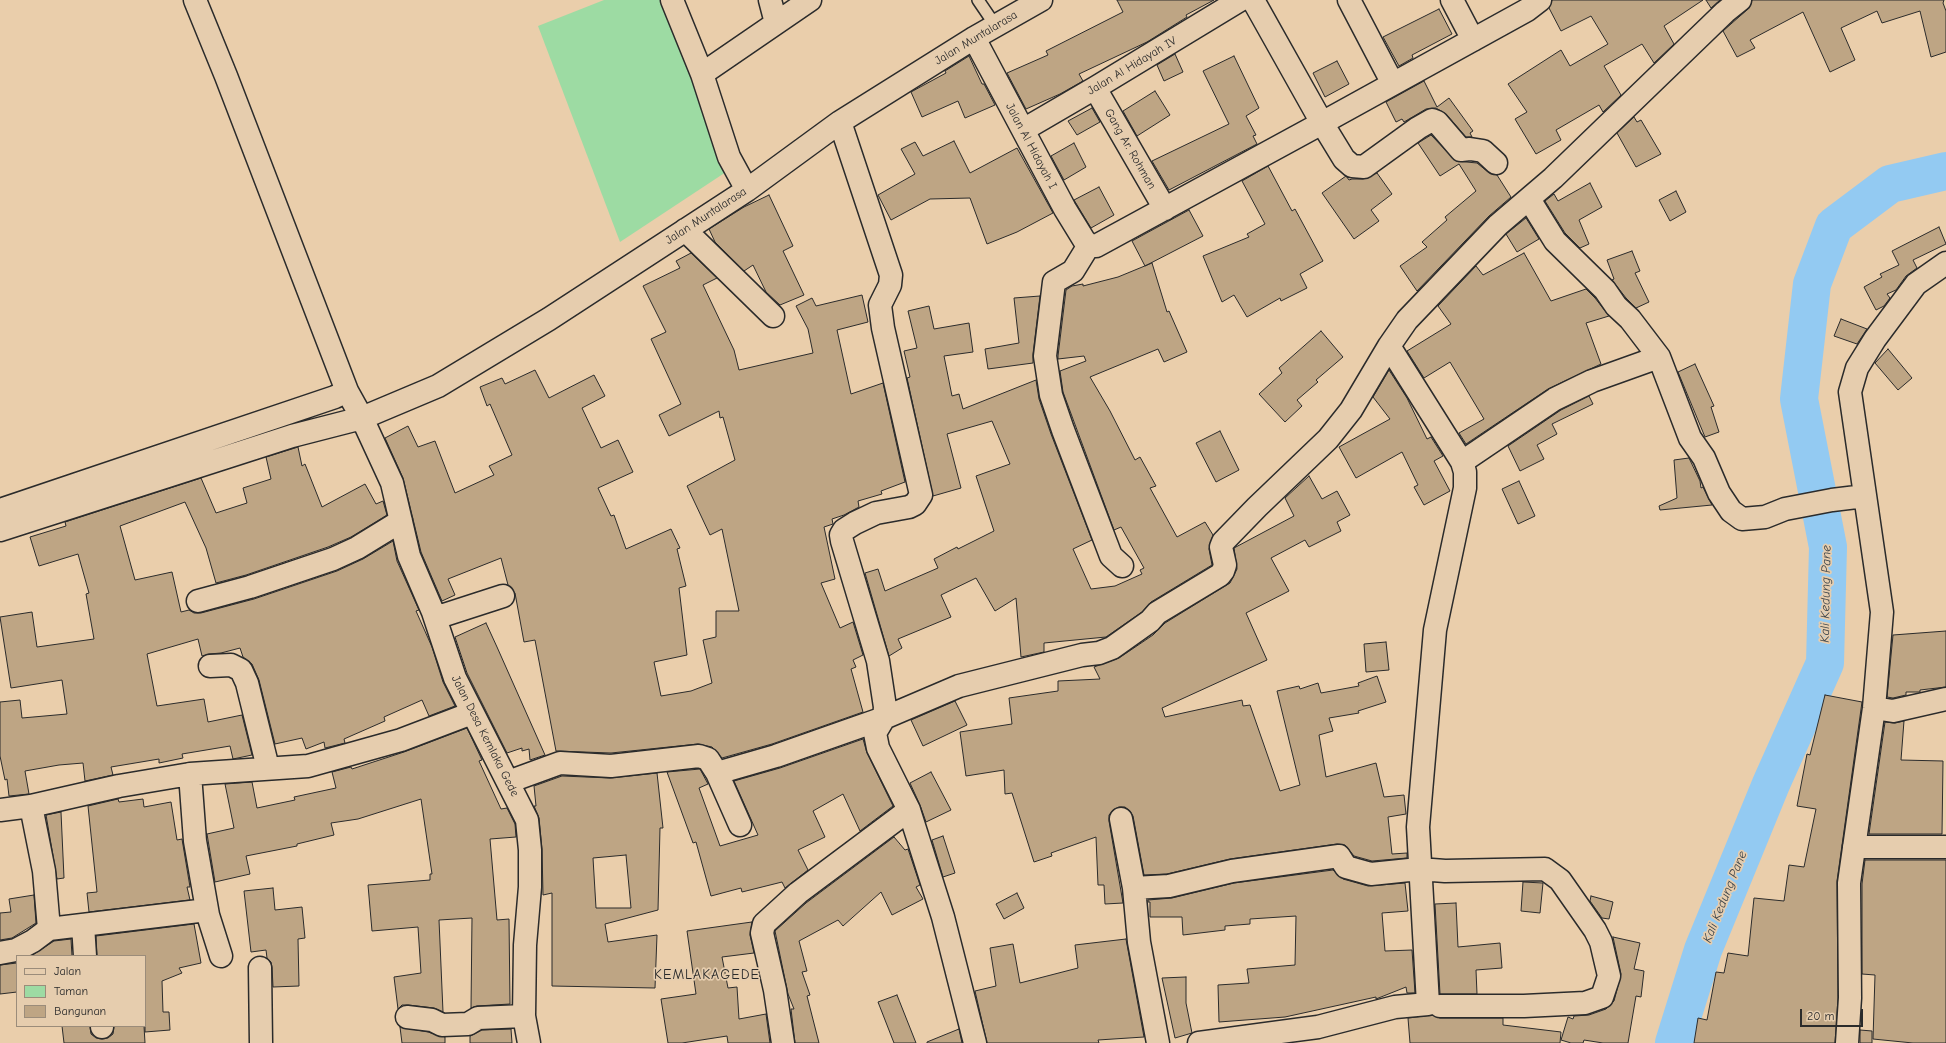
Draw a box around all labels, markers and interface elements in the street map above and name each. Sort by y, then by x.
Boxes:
street label: Jalan Muntalarasa [932,8,1020,68]
street label: Jalan Al Hidayah IV [1085,34,1179,98]
street label: Jalan Al Hidayah I [1002,101,1060,191]
street label: Gang Ar. Rohman [1101,106,1159,192]
street label: Jalan Muntalarasa [663,184,749,248]
water label: Kali Kedung Pane [1817,545,1835,643]
street label: Jalan Desa Kemlaka Gede [448,673,522,799]
water label: Kali Kedung Pane [1699,849,1751,945]
legend [16,955,146,1027]
text: Jalan [54,964,81,978]
district label: KEMLAKAGEDE [654,967,760,983]
text: Taman [54,984,88,998]
scale bar [1802,1001,1865,1027]
text: Bangunan [54,1004,106,1018]
text: 20 m [1807,1009,1835,1023]

